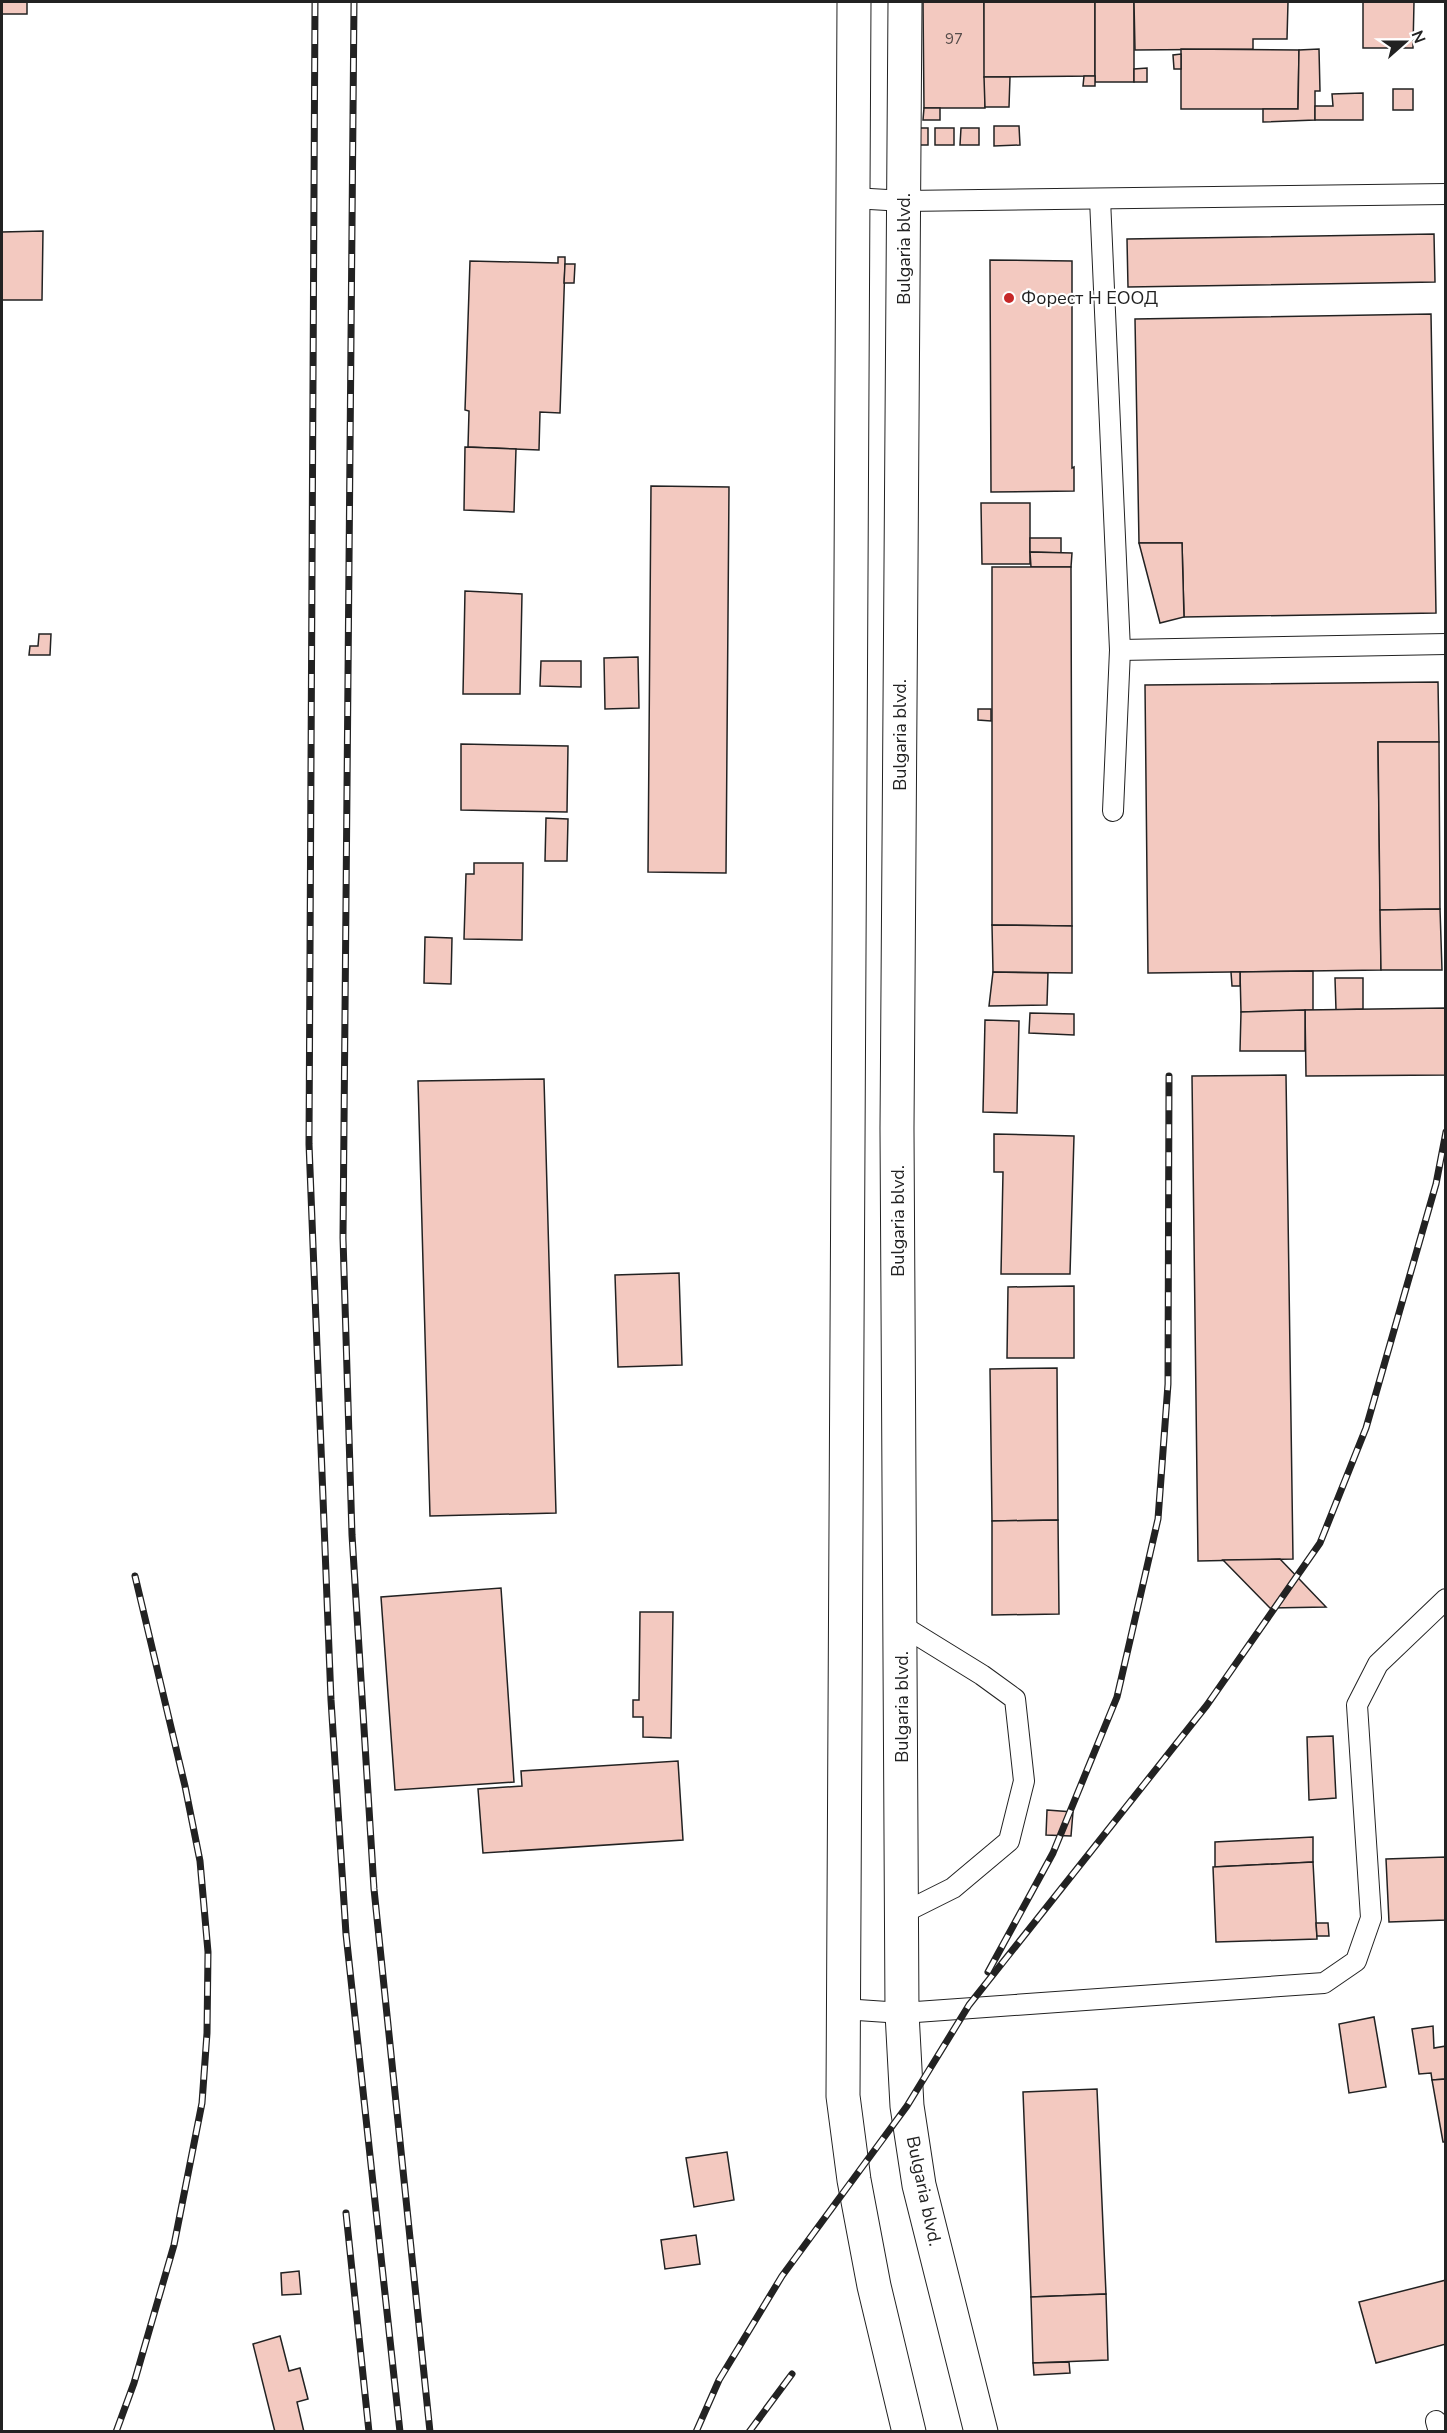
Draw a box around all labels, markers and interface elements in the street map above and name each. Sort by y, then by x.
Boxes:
north arrow [1375,12,1435,72]
text: N [1406,27,1430,47]
house number: 97 [945,29,963,49]
street label: Bulgaria blvd. [892,193,916,305]
place label: Форест Н ЕООД [1021,286,1158,310]
marker: Форест Н ЕООД [1002,291,1016,305]
street label: Bulgaria blvd. [888,679,912,791]
street label: Bulgaria blvd. [886,1165,910,1277]
street label: Bulgaria blvd. [890,1651,914,1763]
street label: Bulgaria blvd. [901,2134,947,2248]

